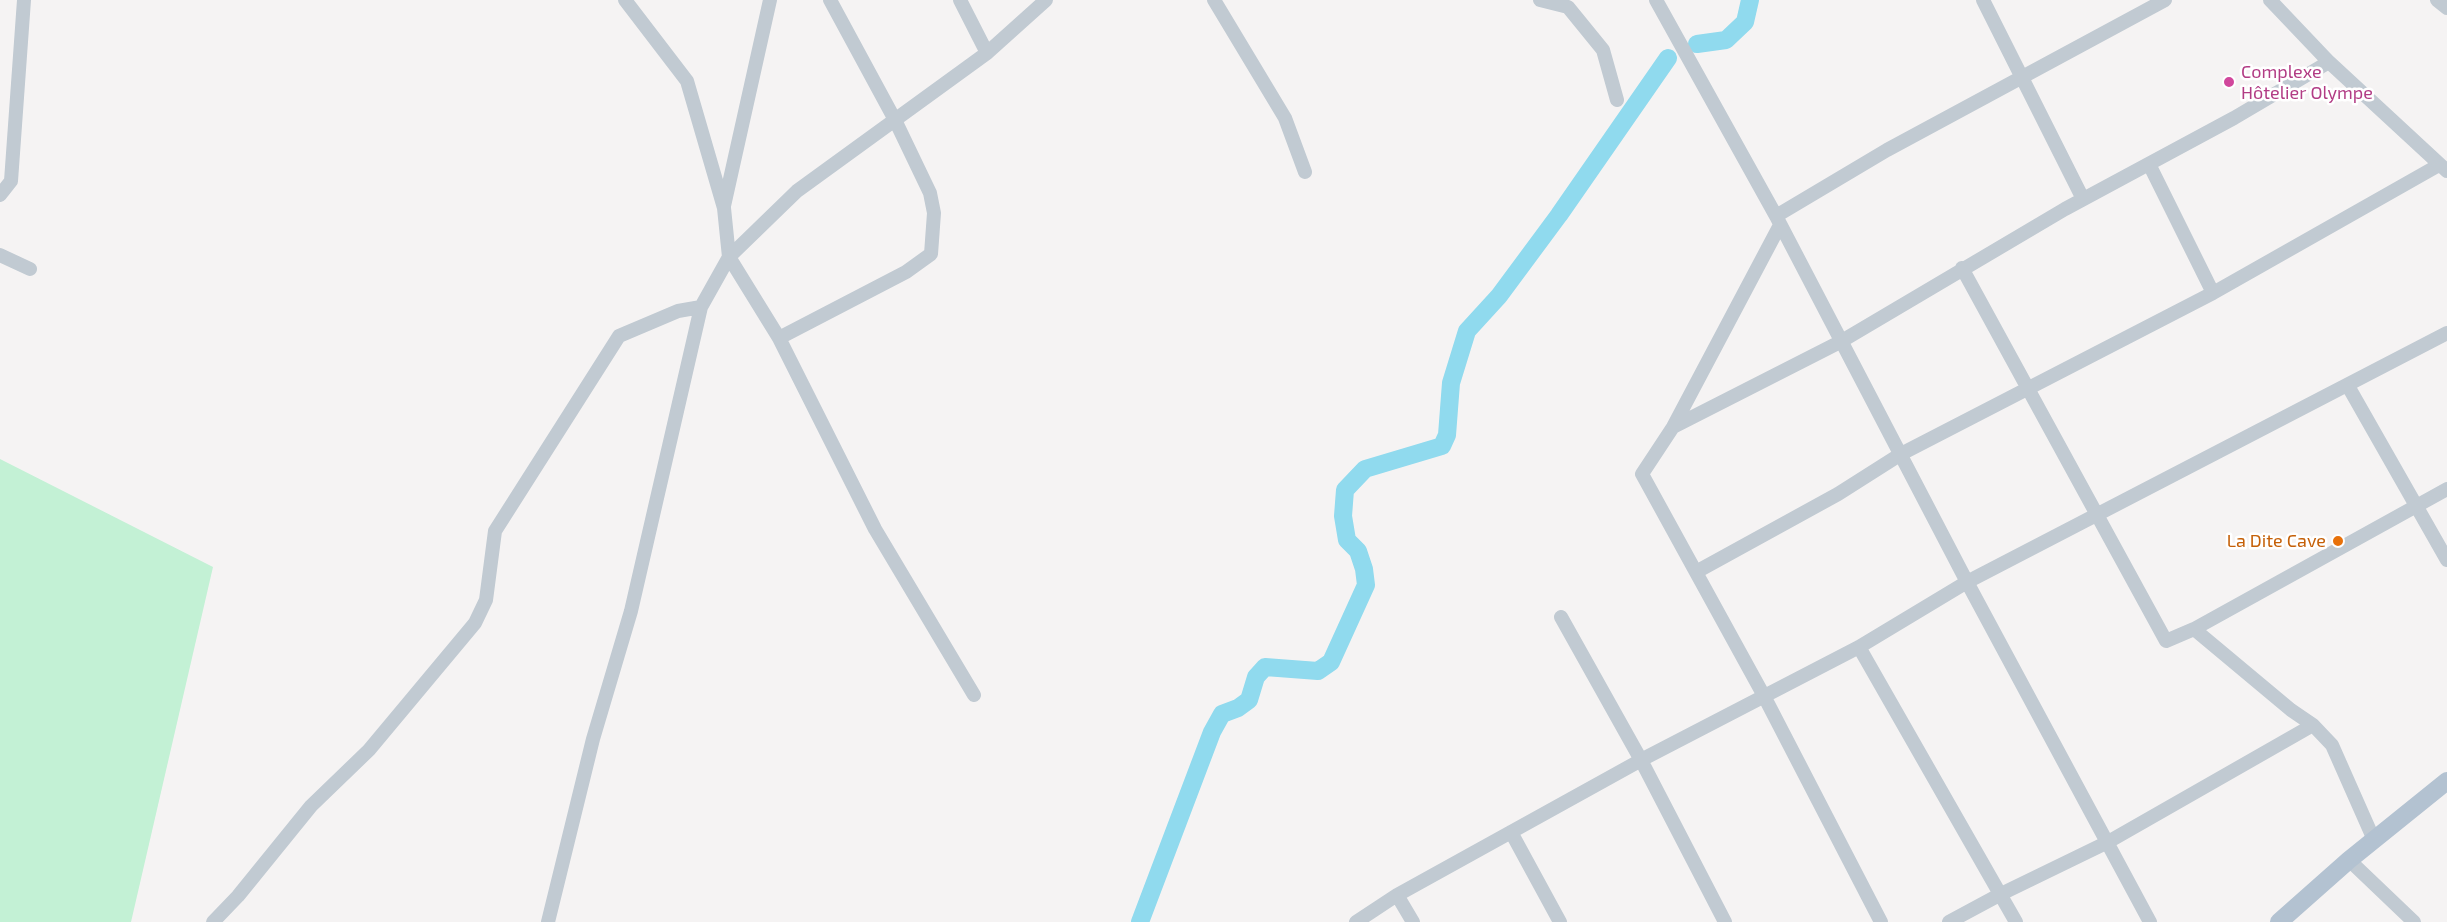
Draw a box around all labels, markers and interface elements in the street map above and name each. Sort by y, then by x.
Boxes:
place label: Complexe Hôtelier Olympe [2241,61,2373,104]
marker: Complexe Hôtelier Olympe [2222,75,2236,89]
place label: La Dite Cave [2227,530,2326,552]
marker: La Dite Cave [2331,534,2345,548]

